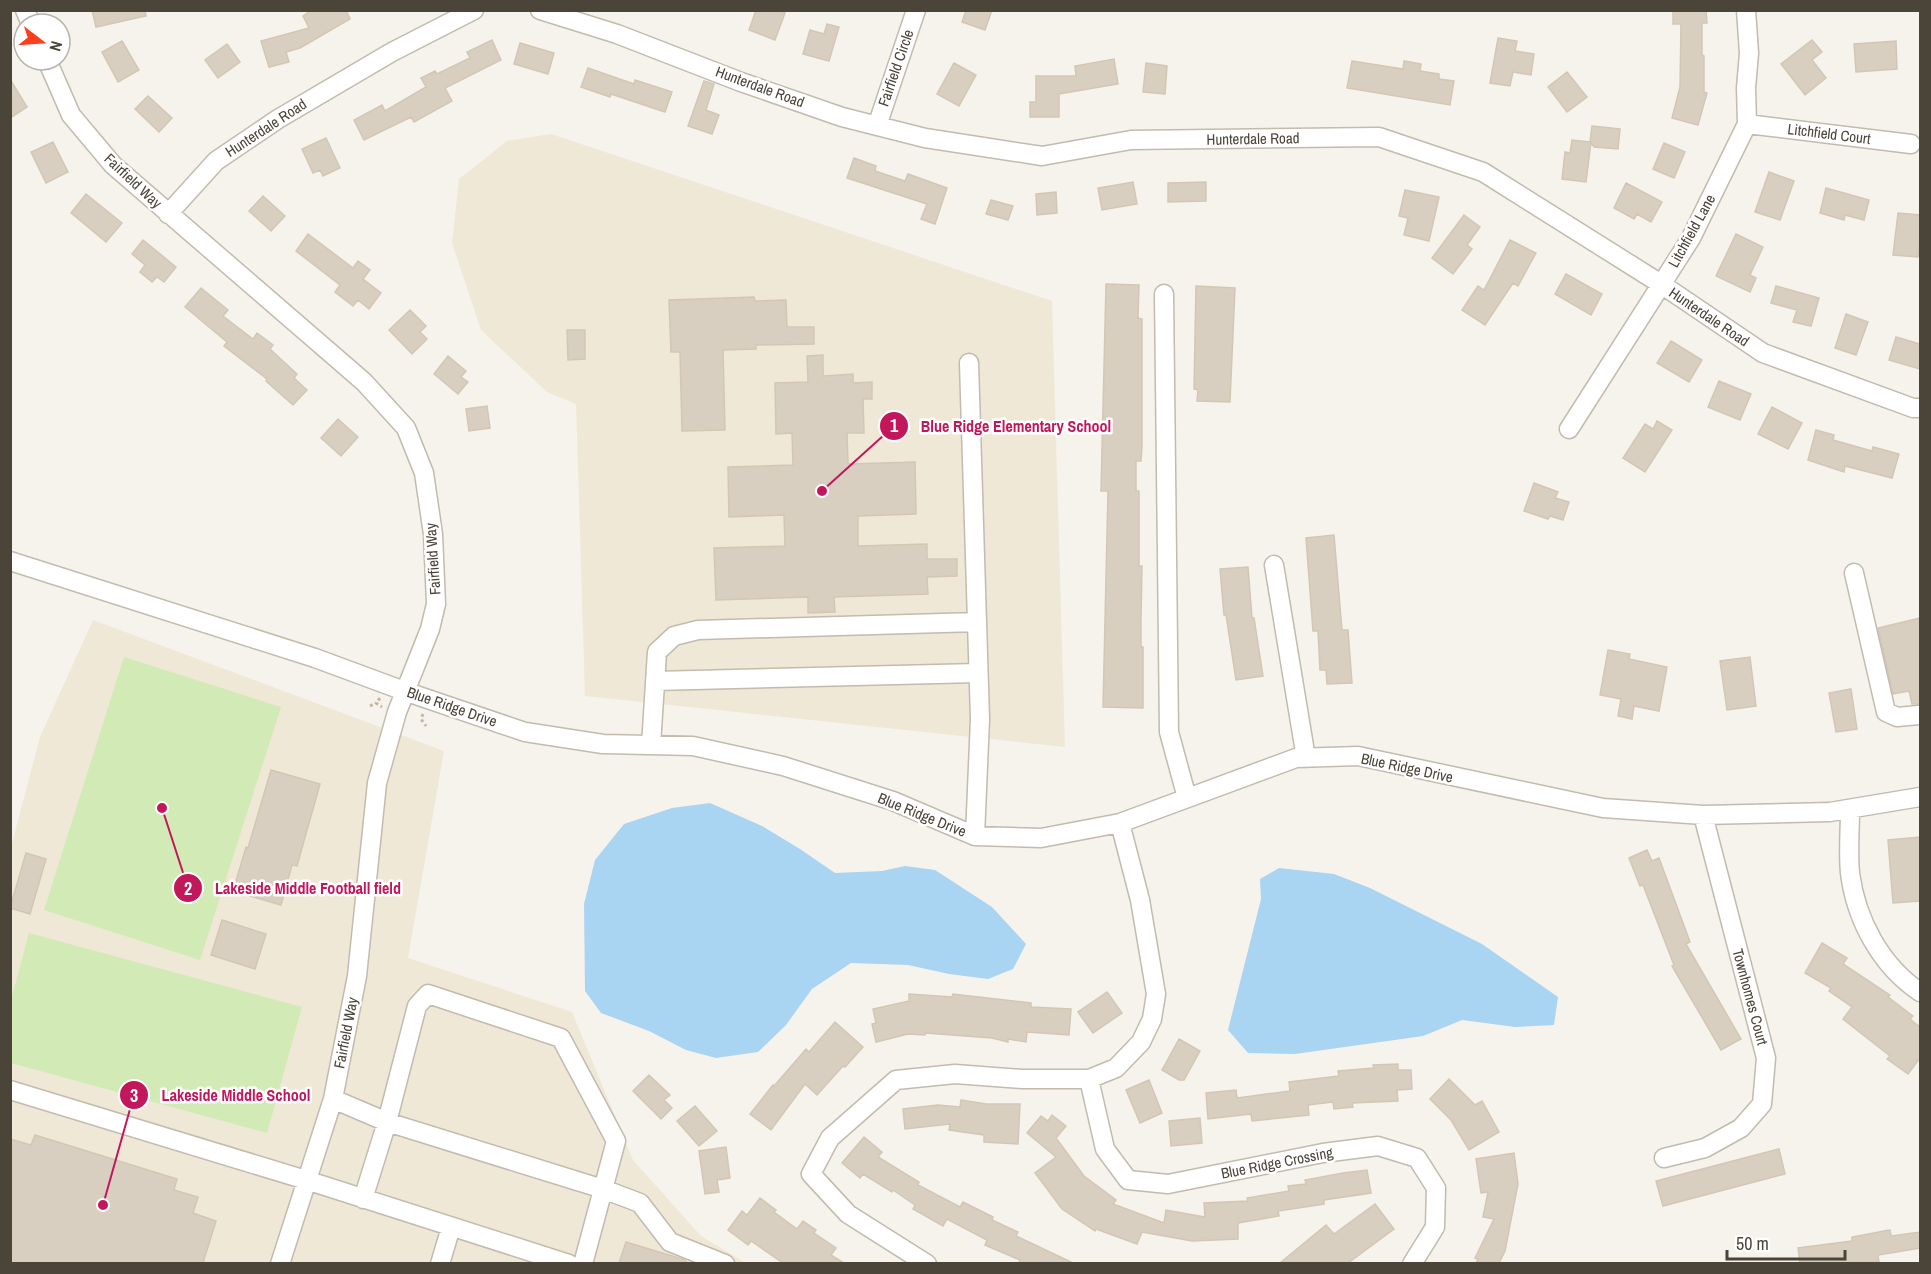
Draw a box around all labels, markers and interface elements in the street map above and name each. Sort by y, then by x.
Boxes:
north arrow [12,12,72,72]
street label: Fairfield Circle [873,26,919,109]
text: N [44,39,68,54]
street label: Hunterdale Road [713,61,807,112]
street label: Hunterdale Road [221,93,310,162]
street label: Litchfield Court [1786,118,1872,149]
street label: Hunterdale Road [1206,127,1300,150]
street label: Fairfield Way [100,148,167,213]
street label: Litchfield Lane [1663,190,1720,271]
street label: Hunterdale Road [1665,282,1754,351]
callout: Blue Ridge Elementary School [879,409,1124,443]
text: 1 [890,413,899,438]
text: Blue Ridge Elementary School [921,415,1111,437]
street label: Fairfield Way [419,521,445,596]
street label: Blue Ridge Drive [404,681,500,732]
street label: Blue Ridge Drive [1359,748,1455,788]
street label: Blue Ridge Drive [875,787,970,842]
callout: Lakeside Middle Football field [173,871,413,905]
text: 2 [184,876,192,901]
text: Lakeside Middle Football field [215,877,401,899]
street label: Townhomes Court [1728,946,1774,1048]
street label: Fairfield Way [328,995,363,1070]
callout: Lakeside Middle School [119,1078,322,1112]
text: 3 [130,1083,138,1108]
text: Lakeside Middle School [162,1084,310,1106]
street label: Blue Ridge Crossing [1219,1141,1335,1184]
scale bar [1727,1223,1846,1261]
text: 50 m [1736,1231,1769,1256]

